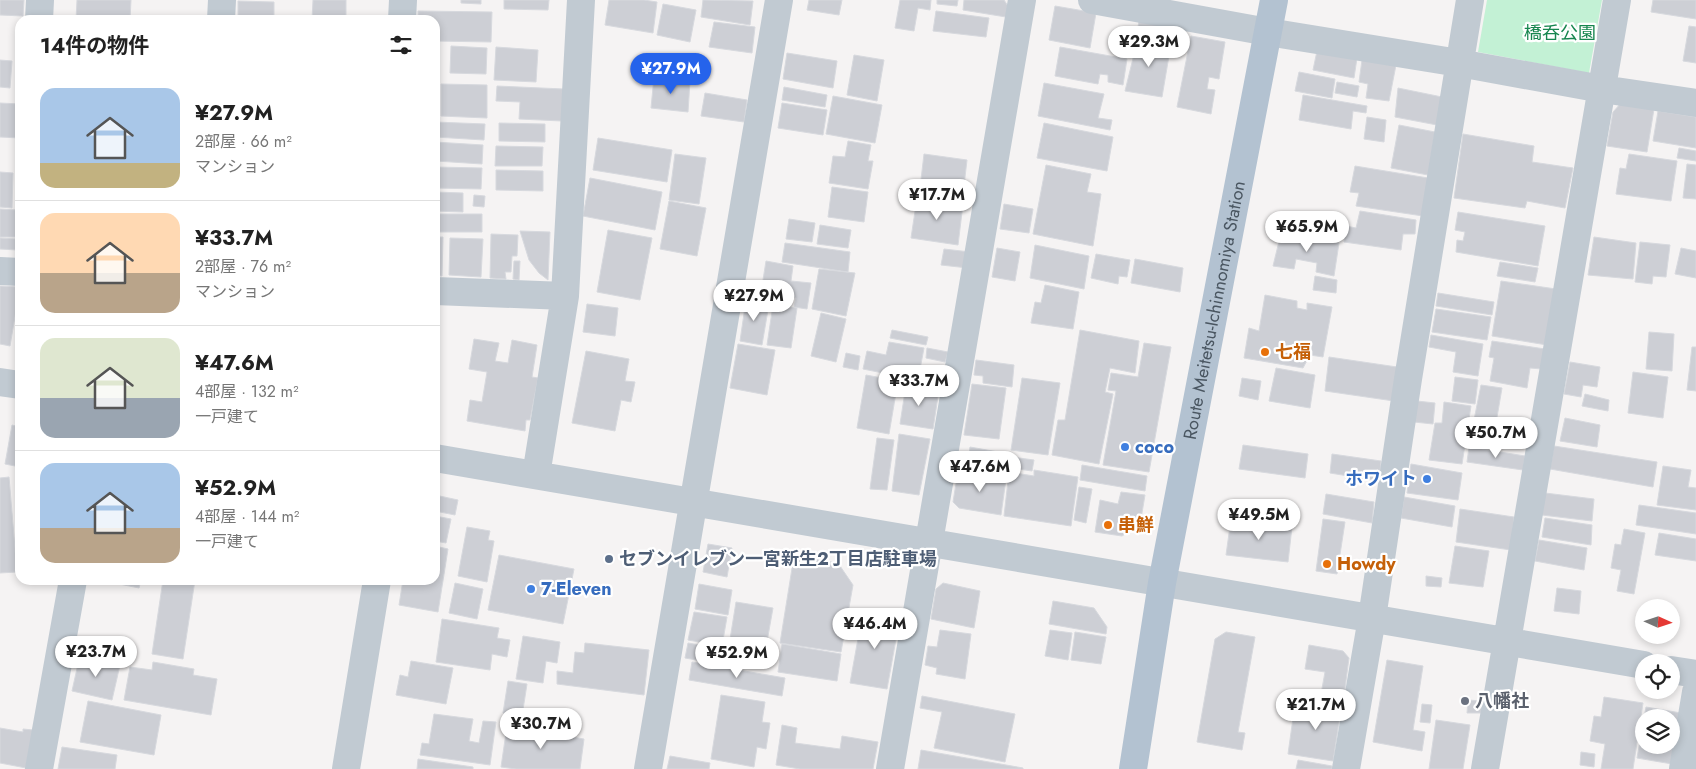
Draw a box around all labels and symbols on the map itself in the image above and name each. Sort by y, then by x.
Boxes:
park label: 橋呑公園 [1524,20,1596,46]
pin: ¥29.3M [1108,26,1190,68]
pin: ¥27.9M [630,52,712,95]
pin: ¥17.7M [896,178,978,221]
street label: Route Meitetsu-Ichinnomiya Station [1177,179,1252,442]
pin: ¥65.9M [1266,210,1348,253]
pin: ¥27.9M [713,280,795,322]
place label: 七福 [1275,339,1311,365]
marker: 七福 [1259,346,1271,358]
pin: ¥33.7M [878,364,960,407]
pin: ¥50.7M [1455,416,1537,459]
place label: coco [1135,434,1174,460]
marker: coco [1119,441,1131,453]
pin: ¥47.6M [939,450,1021,493]
place label: ホワイト [1345,466,1417,492]
marker: ホワイト [1421,473,1433,485]
pin: ¥49.5M [1218,498,1300,541]
place label: 串鮮 [1118,512,1154,538]
marker: 串鮮 [1102,519,1114,531]
place label: セブンイレブン一宮新生2丁目店駐車場 [619,546,937,572]
place label: Howdy [1337,551,1396,577]
marker: セブンイレブン一宮新生2丁目店駐車場 [603,553,615,565]
marker: Howdy [1321,558,1333,570]
place label: 7-Eleven [541,576,612,602]
marker: 7-Eleven [525,583,537,595]
north arrow [1635,599,1680,644]
pin: ¥46.4M [834,608,916,650]
pin: ¥23.7M [55,636,137,678]
pin: ¥52.9M [696,636,778,679]
pin: ¥21.7M [1275,688,1357,731]
place label: 八幡社 [1475,688,1529,714]
marker: 八幡社 [1459,695,1471,707]
pin: ¥30.7M [500,708,582,750]

